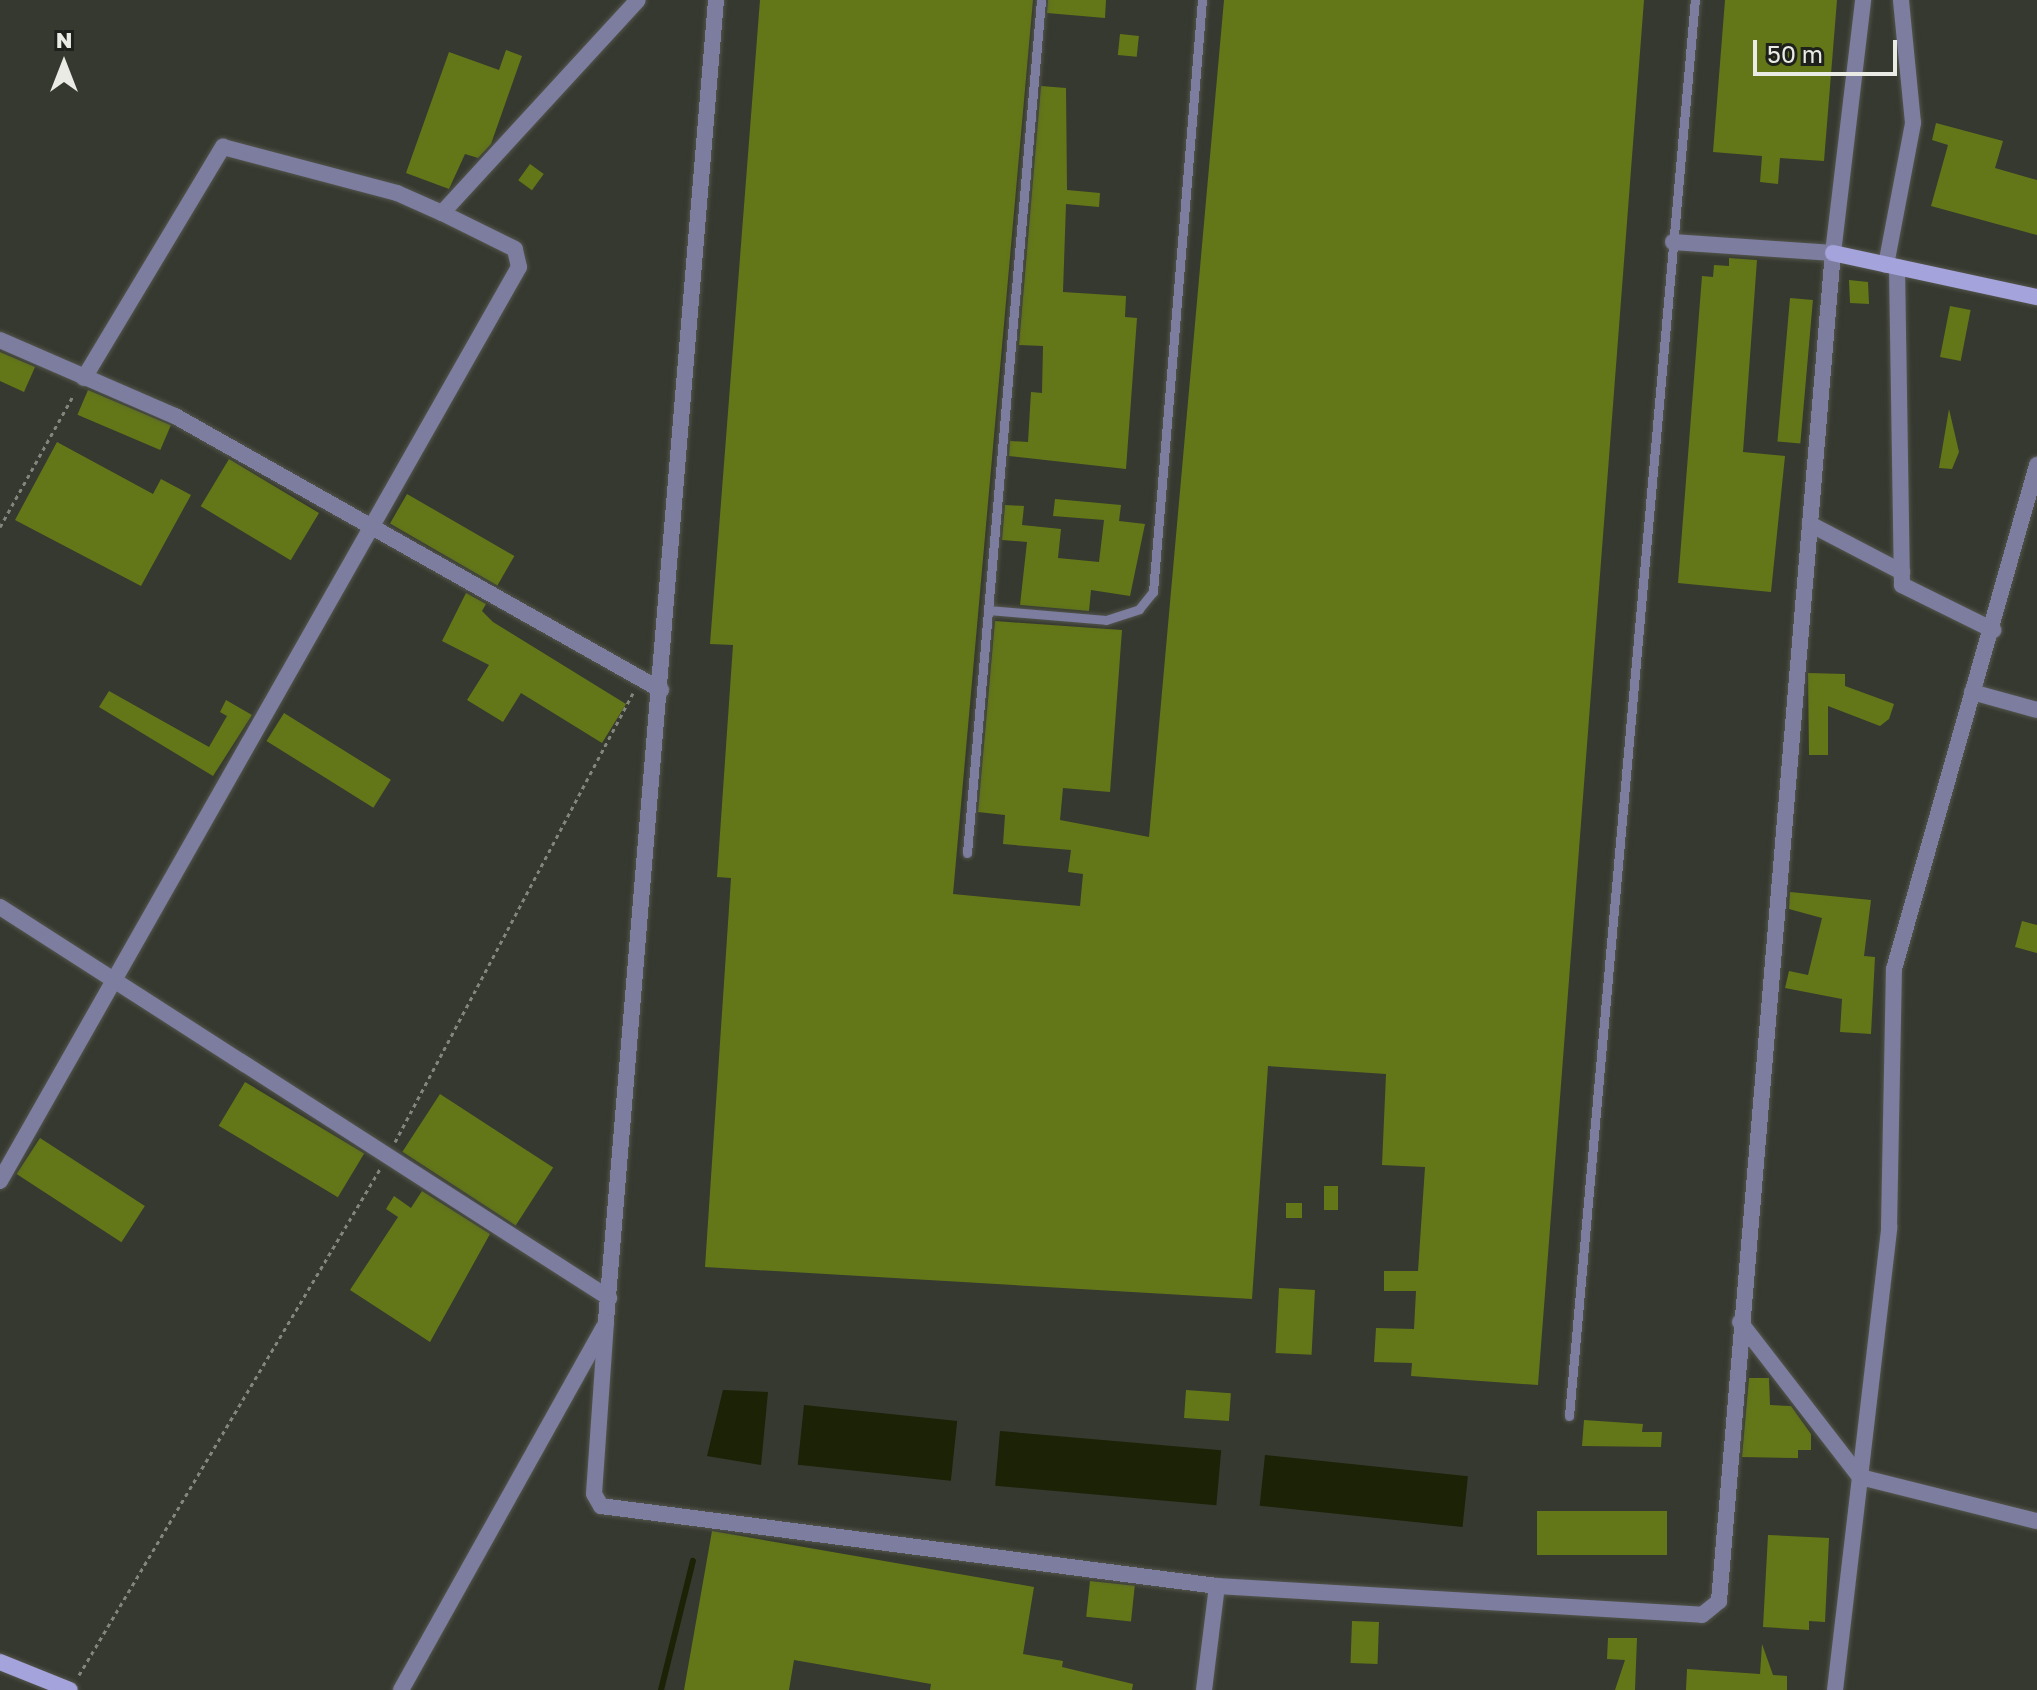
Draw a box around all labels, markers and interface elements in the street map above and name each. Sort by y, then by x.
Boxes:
north arrow [24,24,104,104]
scale bar [1757,24,1901,74]
text: N [56,26,72,53]
text: 50 m [1767,39,1823,68]

